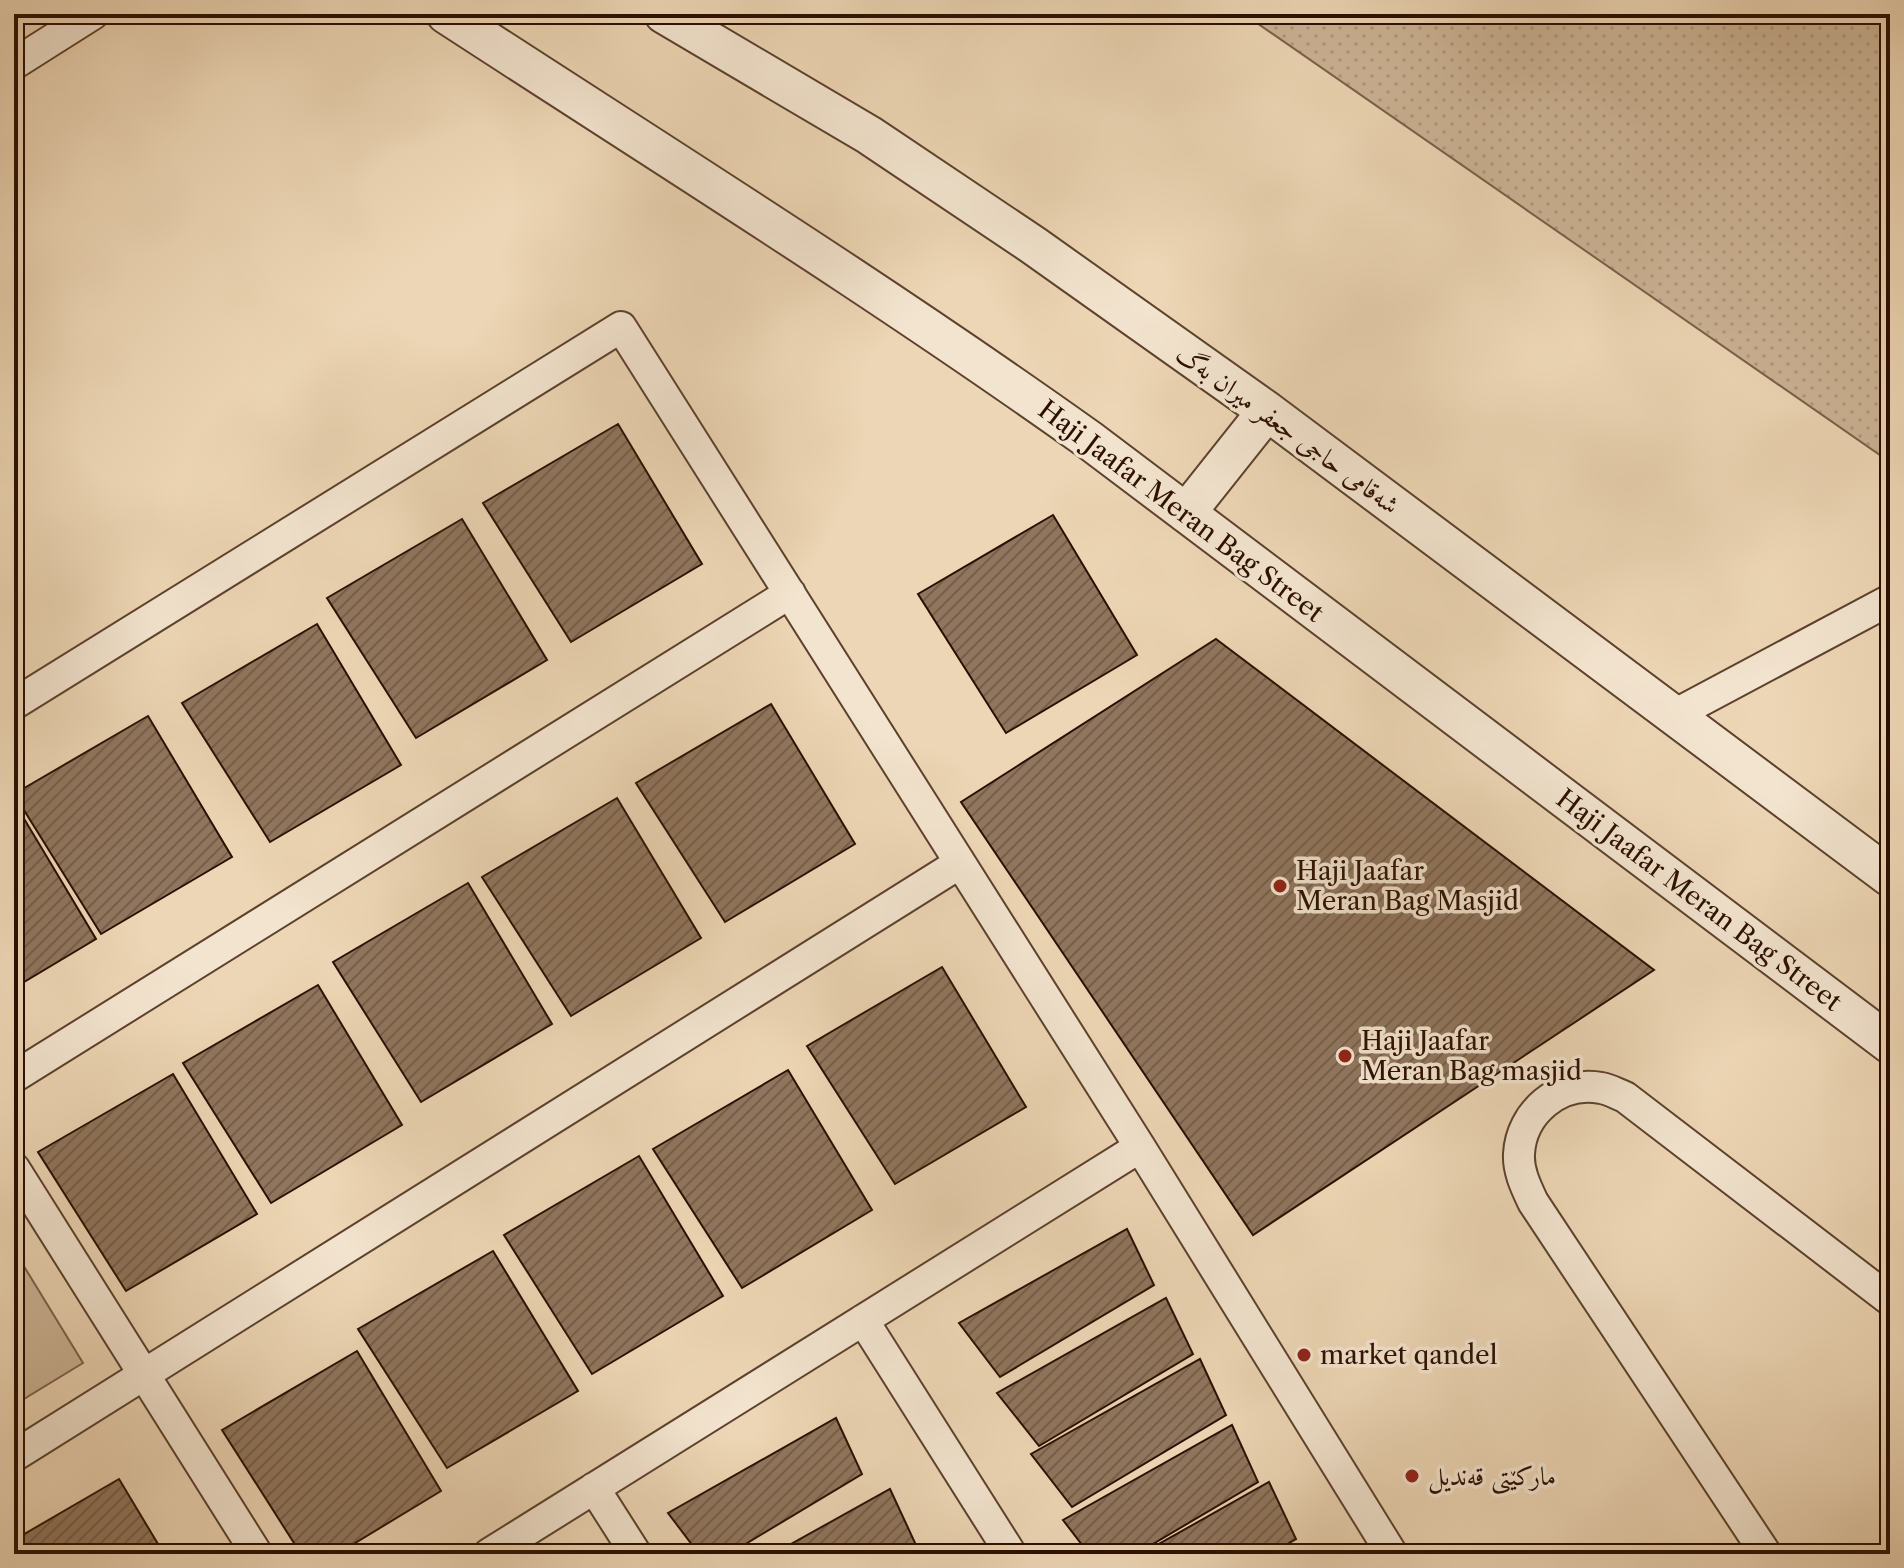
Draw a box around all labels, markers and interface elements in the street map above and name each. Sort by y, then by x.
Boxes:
street label: شەقامی حاجی جعفر میران بەگ [1169,337,1406,522]
street label: Haji Jaafar Meran Bag Street [1032,393,1331,629]
street label: Haji Jaafar Meran Bag Street [1550,782,1849,1018]
place label: Haji Jaafar Meran Bag Masjid [1296,855,1519,917]
marker: Haji Jaafar Meran Bag Masjid [1271,877,1289,895]
place label: Haji Jaafar Meran Bag masjid [1361,1025,1582,1087]
marker: Haji Jaafar Meran Bag masjid [1336,1047,1354,1065]
place label: market qandel [1320,1339,1498,1371]
marker: market qandel [1295,1346,1313,1364]
place label: مارکێتی قەندیل [1428,1460,1556,1495]
marker: مارکێتی قەندیل [1403,1467,1421,1485]

